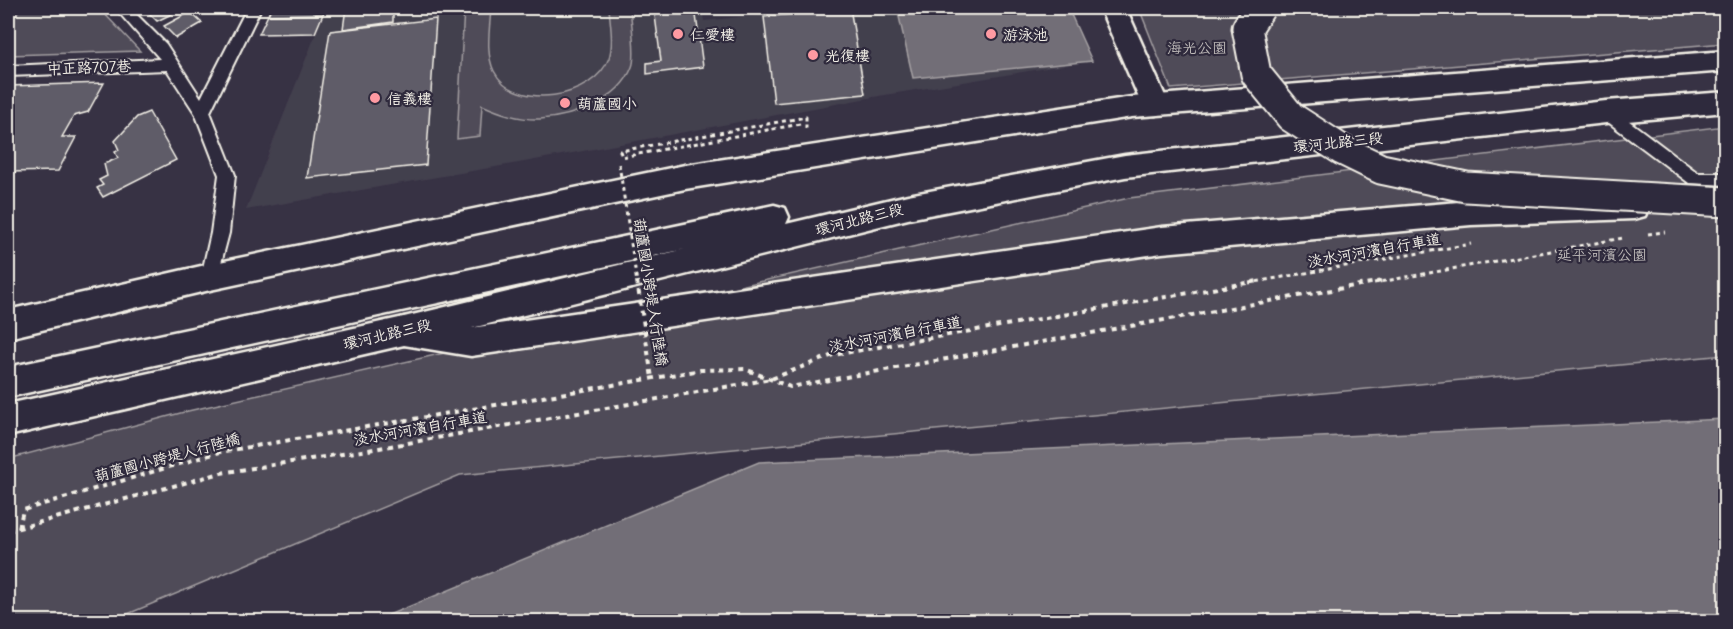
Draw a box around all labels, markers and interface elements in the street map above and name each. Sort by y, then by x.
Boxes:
place label: 仁愛樓 [690,25,735,44]
place label: 游泳池 [1003,25,1048,44]
marker: 仁愛樓 [671,27,685,41]
marker: 游泳池 [984,27,998,41]
park label: 海光公園 [1167,38,1227,57]
place label: 光復樓 [825,46,870,65]
marker: 光復樓 [806,48,820,62]
street label: 中正路707巷 [47,56,131,78]
place label: 信義樓 [387,89,432,108]
marker: 信義樓 [368,91,382,105]
place label: 葫蘆國小 [577,94,637,113]
marker: 葫蘆國小 [558,96,572,110]
street label: 環河北路三段 [1292,128,1384,156]
street label: 環河北路三段 [813,199,905,239]
street label: 葫蘆國小跨堤人行陸橋 [630,216,672,368]
street label: 淡水河河濱自行車道 [1306,229,1442,271]
park label: 延平河濱公園 [1557,245,1647,264]
street label: 淡水河河濱自行車道 [827,312,963,356]
street label: 環河北路三段 [341,315,433,353]
street label: 淡水河河濱自行車道 [352,407,488,449]
street label: 葫蘆國小跨堤人行陸橋 [92,428,242,486]

